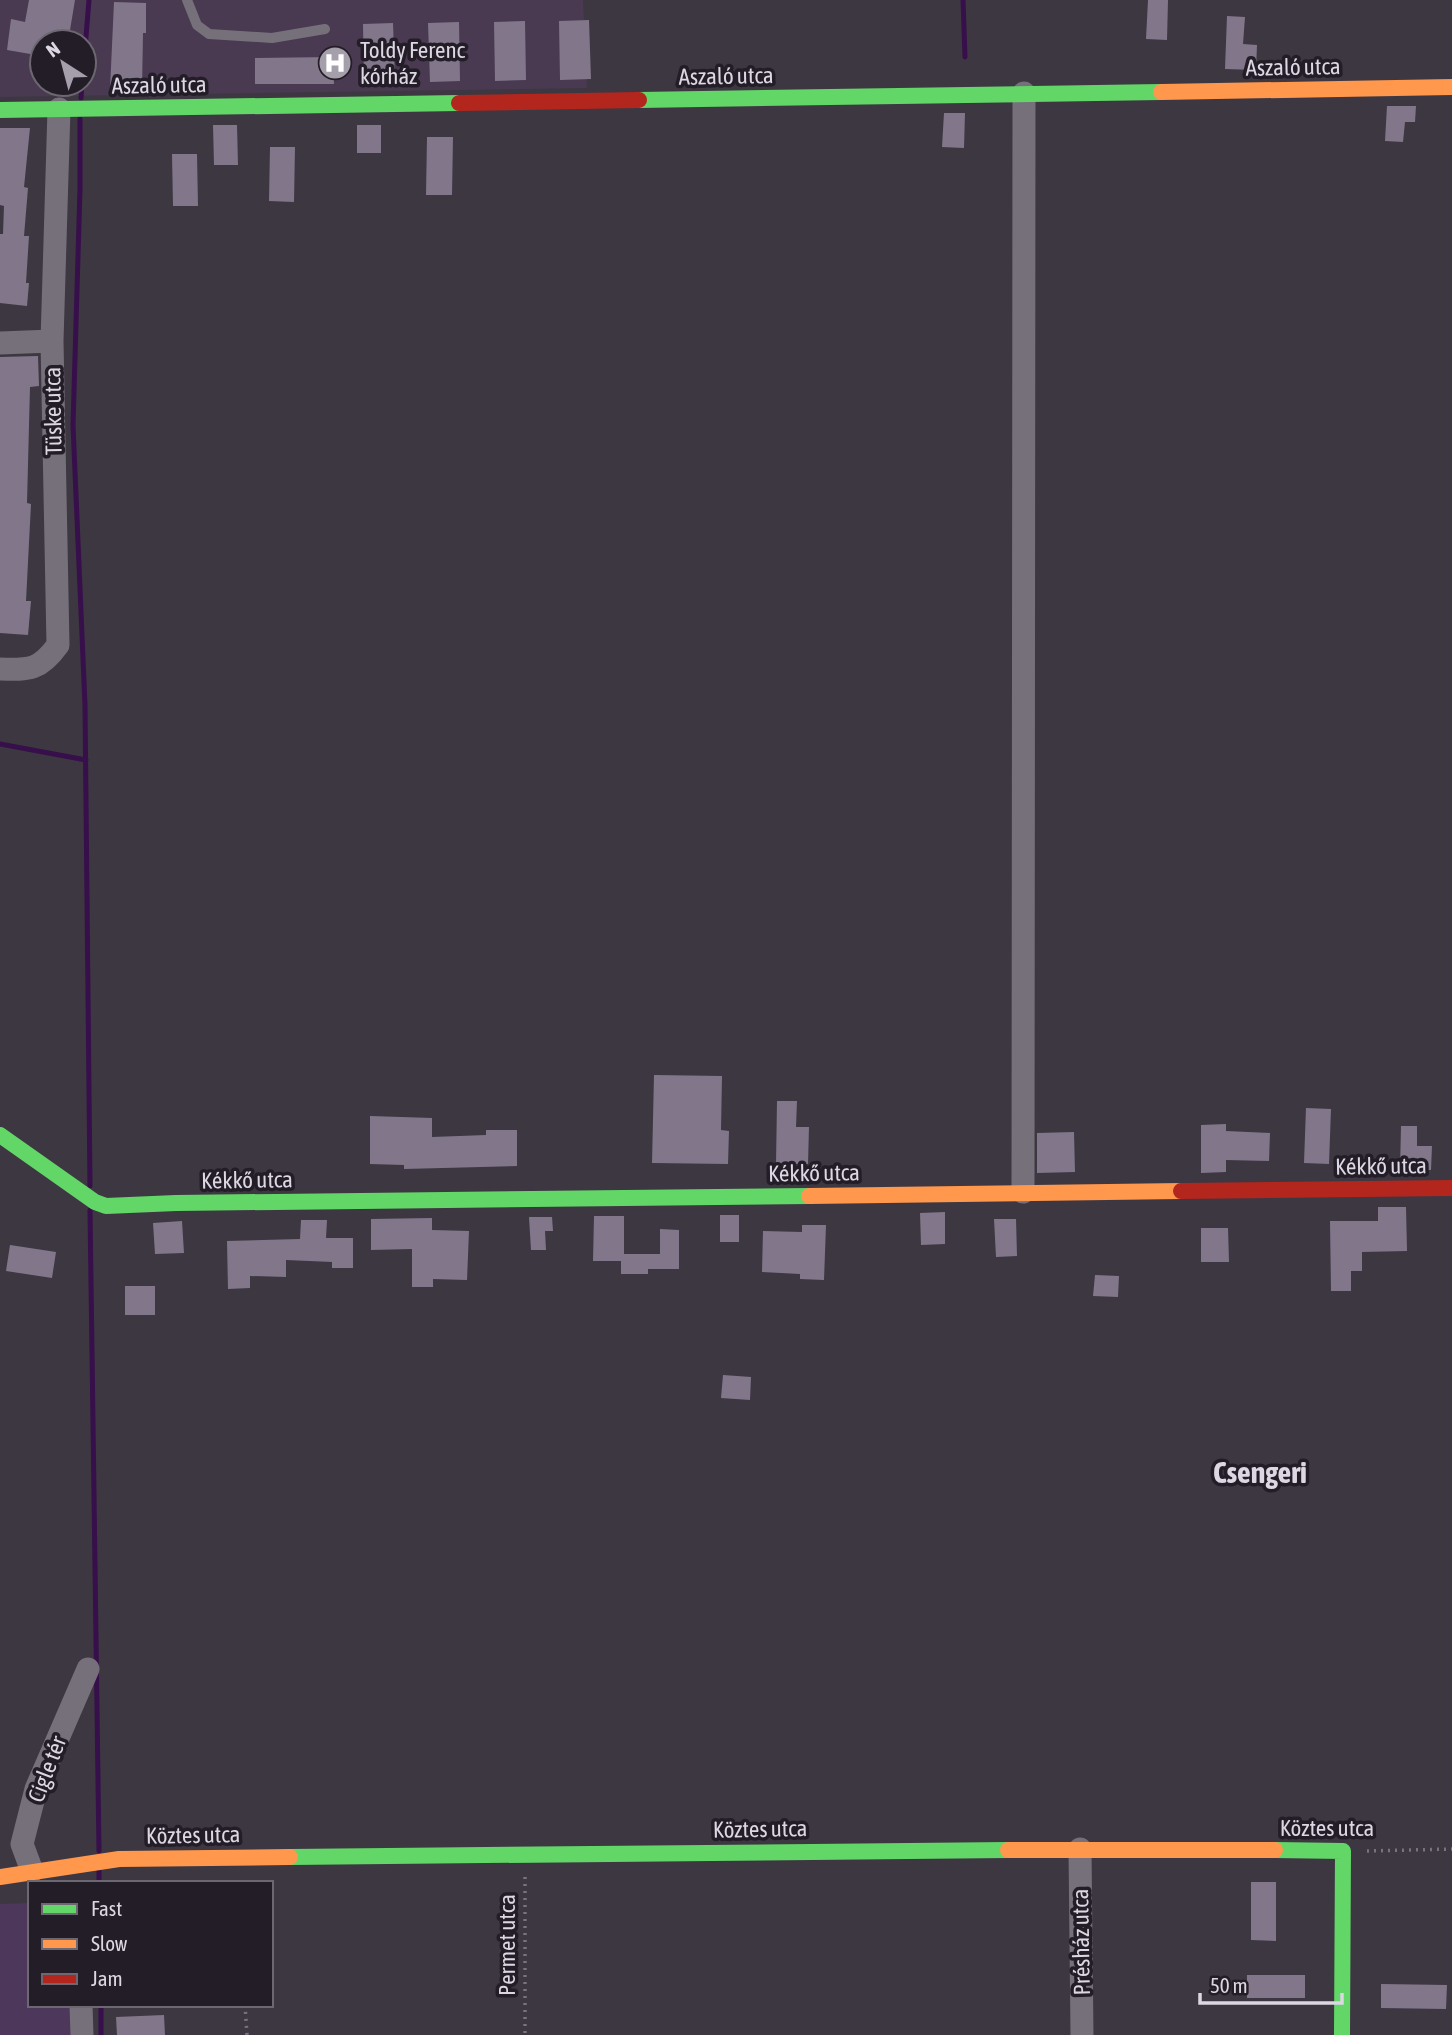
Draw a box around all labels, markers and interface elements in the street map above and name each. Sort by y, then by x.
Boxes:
north arrow [28,28,98,98]
text: N [42,37,64,61]
place label: Toldy Ferenc kórház [360,37,466,89]
hospital icon: Toldy Ferenc kórház [316,44,354,82]
street label: Aszaló utca [1245,53,1341,81]
street label: Aszaló utca [678,62,774,90]
street label: Aszaló utca [111,71,207,99]
street label: Tüske utca [39,367,67,455]
street label: Kékkő utca [1335,1152,1427,1180]
street label: Kékkő utca [768,1159,860,1187]
street label: Kékkő utca [201,1166,293,1194]
district label: Csengeri [1213,1455,1307,1489]
street label: Cigle tér [23,1731,72,1806]
street label: Köztes utca [713,1815,807,1843]
street label: Köztes utca [1280,1815,1374,1841]
street label: Köztes utca [146,1821,240,1849]
legend [28,1881,273,2007]
street label: Présház utca [1067,1888,1095,1996]
street label: Permet utca [494,1894,520,1996]
text: Fast [91,1896,122,1920]
text: Slow [91,1931,128,1955]
scale bar [1200,1962,1342,2006]
text: Jam [91,1966,123,1990]
text: 50 m [1210,1973,1248,1997]

